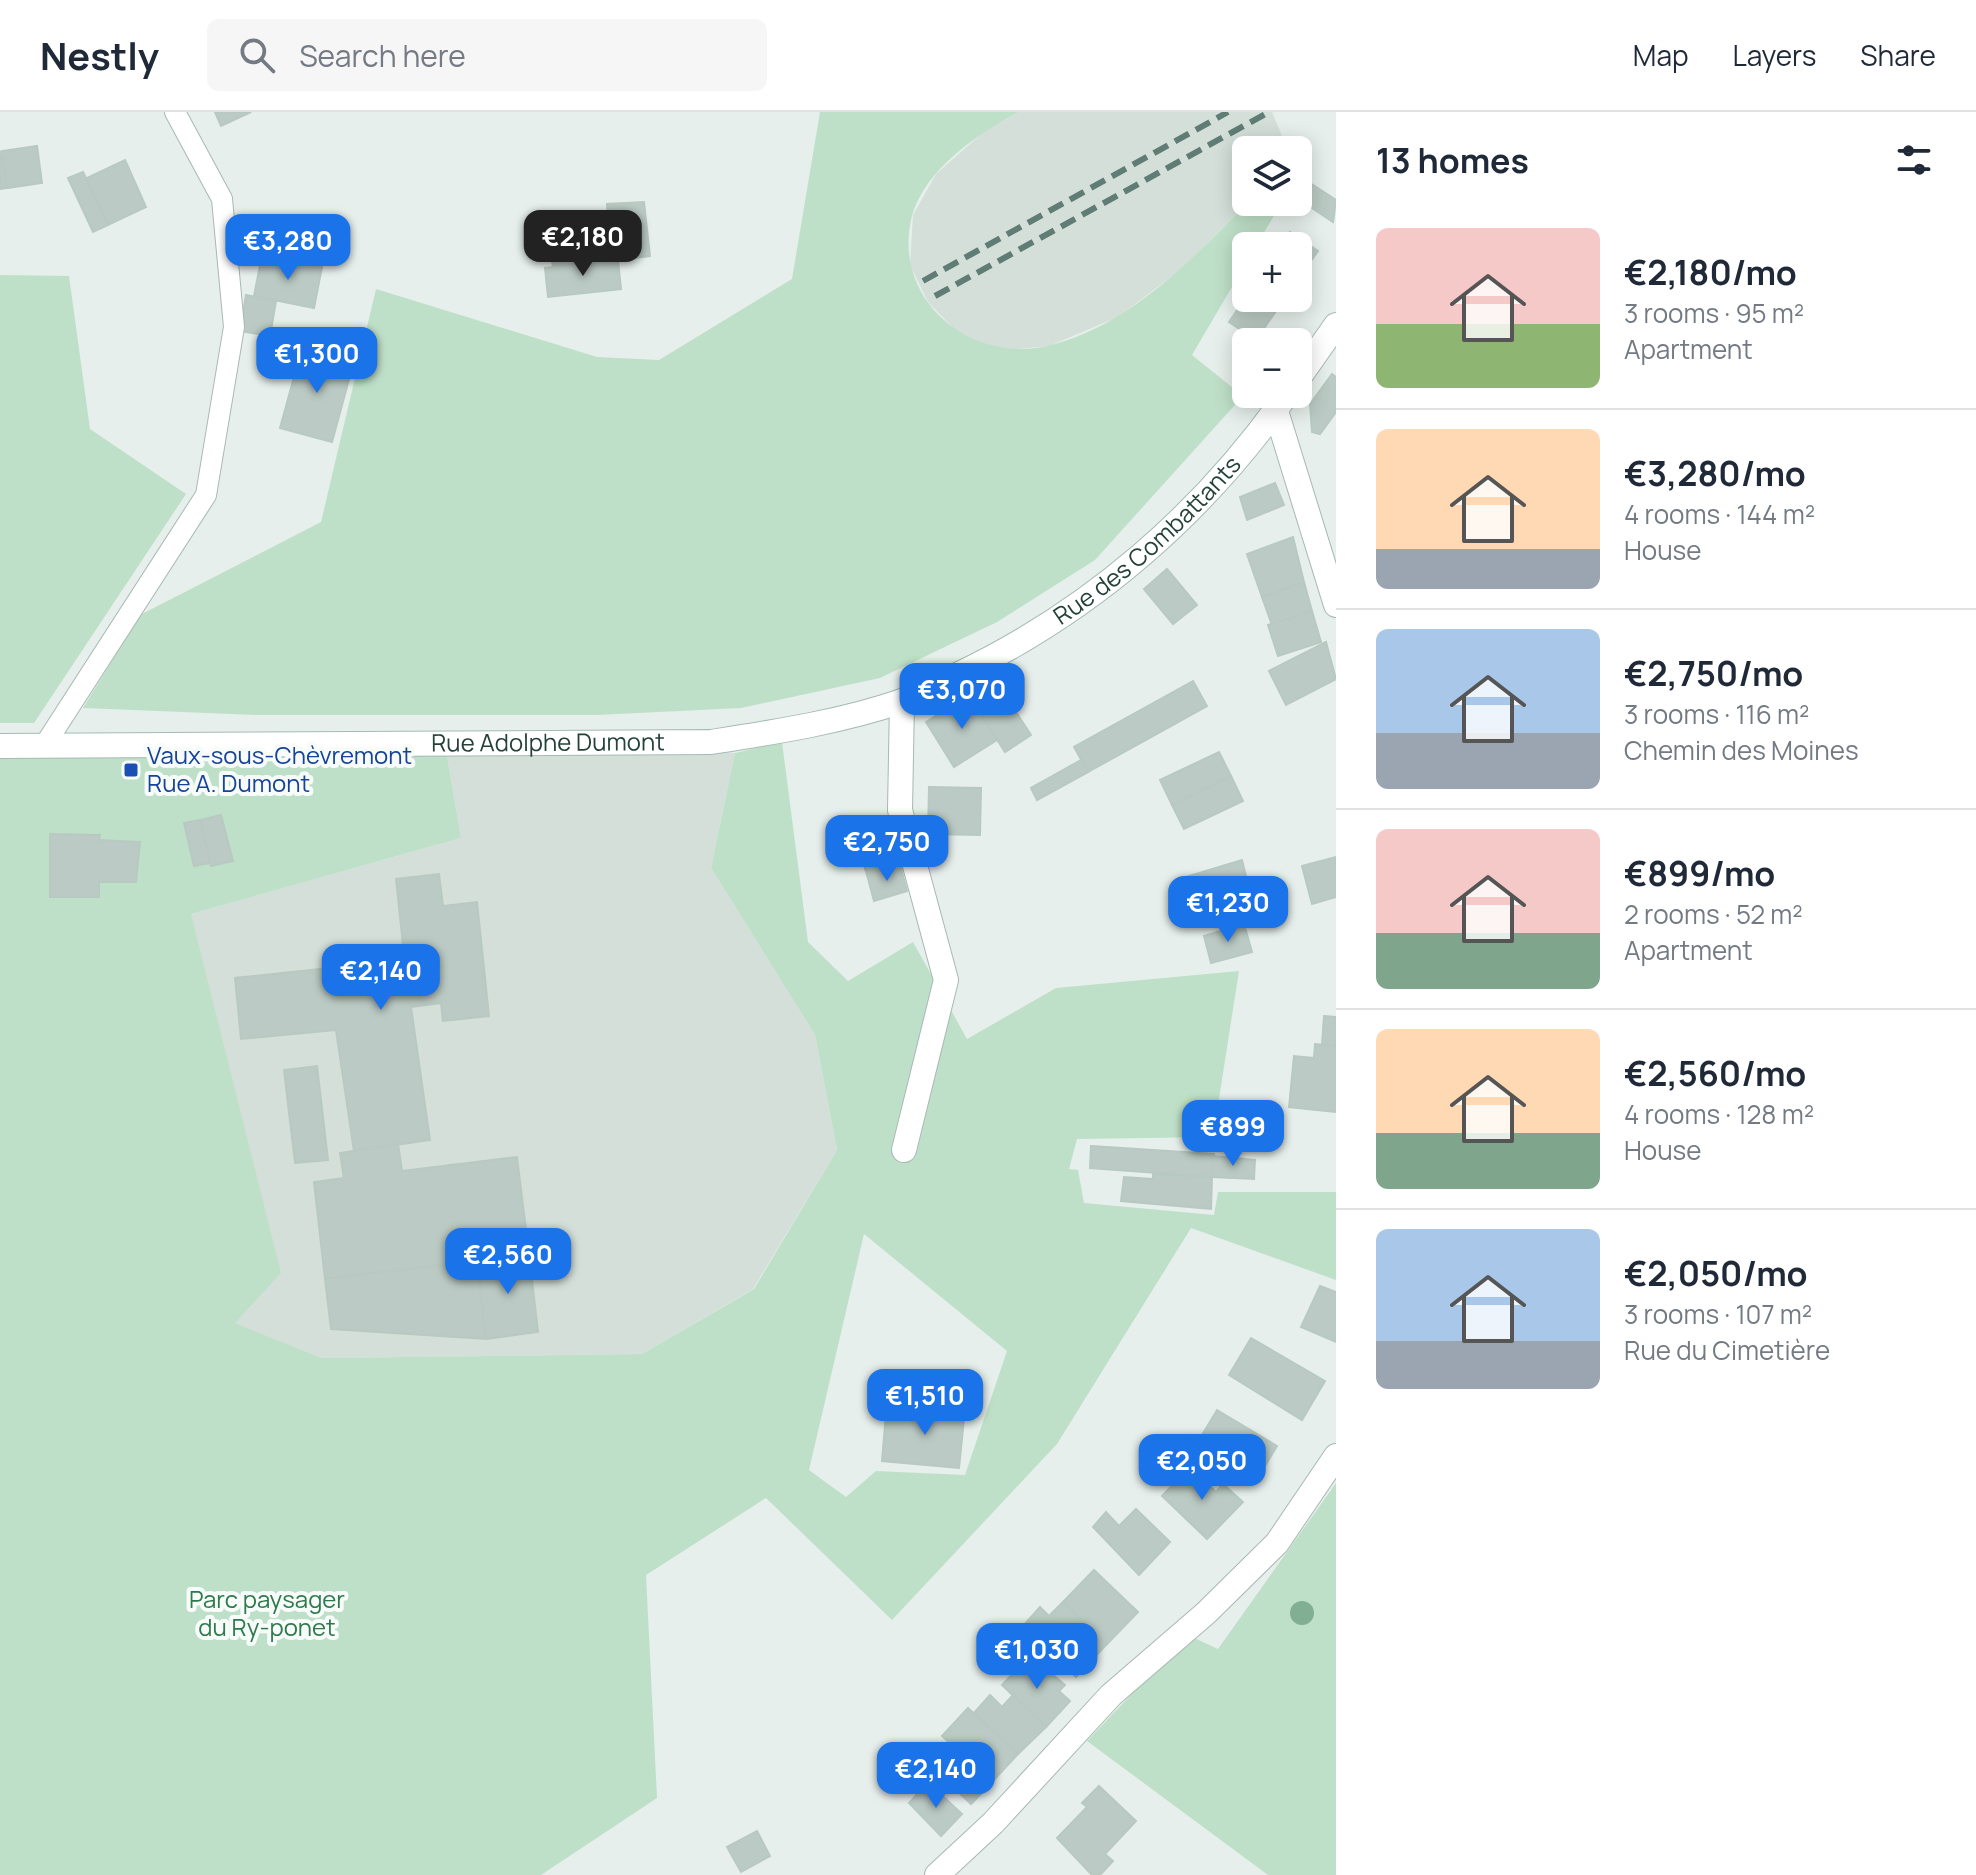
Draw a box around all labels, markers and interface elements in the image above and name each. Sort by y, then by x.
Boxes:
search box [207,19,767,91]
text: Nestly [40,29,159,81]
icon: search [235,33,279,77]
text: Search here [299,35,466,76]
text: Map [1633,36,1689,74]
text: Layers [1733,36,1816,74]
text: Share [1860,36,1936,74]
map controls [1232,136,1312,408]
button: layers [1232,136,1312,216]
text: 13 homes [1376,137,1529,183]
icon: filters [1892,138,1936,182]
pin: €2,180 [518,210,648,278]
pin: €3,280 [223,214,353,282]
text: €2,180 [542,218,624,254]
text: €3,280 [243,222,333,258]
button: + [1232,232,1312,312]
text: €2,180/mo [1624,249,1797,295]
icon: home [1440,260,1536,356]
text: 3 rooms · 95 m² [1624,295,1804,331]
pin: €1,300 [252,327,382,395]
button: − [1232,328,1312,408]
text: Apartment [1624,331,1753,367]
text: €1,300 [274,335,360,371]
street label: Rue des Combattants [1046,448,1247,632]
text: €3,280/mo [1624,450,1806,496]
icon: home [1440,461,1536,557]
text: 4 rooms · 144 m² [1624,496,1815,532]
text: House [1624,532,1701,568]
text: €2,750/mo [1624,650,1803,696]
icon: home [1440,661,1536,757]
pin: €3,070 [897,663,1027,731]
text: €3,070 [918,671,1006,707]
text: 3 rooms · 116 m² [1624,696,1810,732]
street label: Rue Adolphe Dumont [431,724,665,759]
text: Chemin des Moines [1624,732,1859,768]
place label: Vaux-sous-Chèvremont Rue A. Dumont [147,738,412,799]
marker: Vaux-sous-Chèvremont Rue A. Dumont [122,761,140,779]
pin: €2,750 [822,815,952,883]
text: €2,750 [843,823,931,859]
text: €899/mo [1624,850,1775,896]
icon: home [1440,861,1536,957]
pin: €1,230 [1163,876,1293,944]
text: €1,230 [1186,884,1270,920]
text: 2 rooms · 52 m² [1624,896,1803,932]
text: Apartment [1624,932,1753,968]
pin: €2,140 [316,944,446,1012]
text: €2,140 [340,952,422,988]
text: €2,560/mo [1624,1050,1806,1096]
icon: home [1440,1061,1536,1157]
text: 4 rooms · 128 m² [1624,1096,1814,1132]
pin: €899 [1186,1100,1280,1168]
text: €899 [1200,1108,1266,1144]
text: House [1624,1132,1701,1168]
pin: €2,560 [443,1228,573,1296]
text: €2,560 [463,1236,553,1272]
text: €2,050/mo [1624,1250,1807,1296]
icon: home [1440,1261,1536,1357]
text: 3 rooms · 107 m² [1624,1296,1812,1332]
text: Rue du Cimetière [1624,1332,1830,1368]
pin: €1,510 [860,1369,990,1437]
text: €1,510 [885,1377,965,1413]
pin: €2,050 [1137,1434,1267,1502]
text: €2,050 [1157,1442,1247,1478]
park label: Parc paysager du Ry-ponet [189,1582,345,1643]
pin: €1,030 [972,1623,1102,1691]
text: €1,030 [994,1631,1080,1667]
pin: €2,140 [871,1742,1001,1810]
text: €2,140 [895,1750,977,1786]

